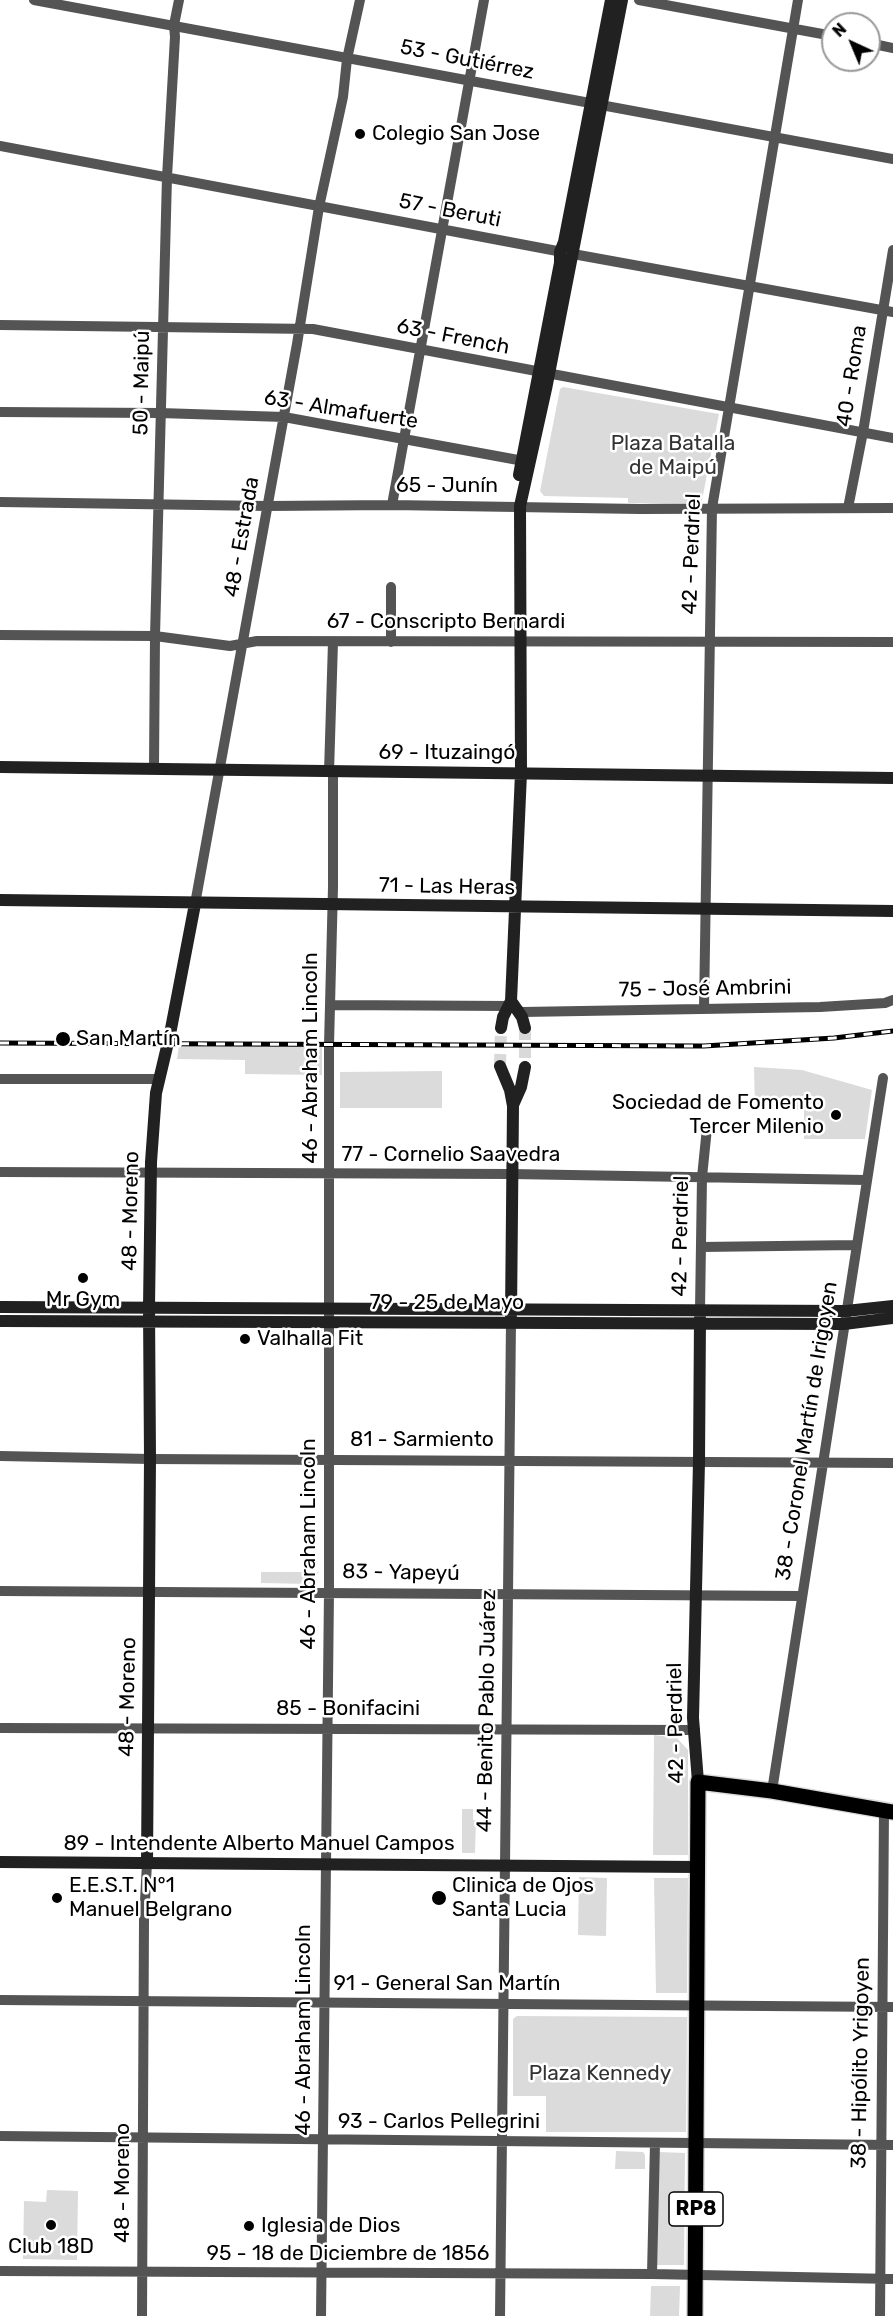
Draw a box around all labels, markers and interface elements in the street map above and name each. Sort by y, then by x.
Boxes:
north arrow [821,12,881,72]
text: N [829,19,850,41]
street label: 53 - Gutiérrez [398,35,536,85]
place label: Colegio San Jose [372,121,540,147]
marker: Colegio San Jose [353,127,367,141]
street label: 57 - Beruti [397,189,503,233]
street label: 63 - French [394,314,512,360]
street label: 40 - Roma [832,323,872,429]
street label: 50 - Maipú [128,330,156,436]
street label: 63 - Almafuerte [262,385,420,435]
park label: Plaza Batalla de Maipú [611,431,735,481]
street label: 65 - Junín [396,473,498,499]
street label: 48 - Estrada [219,475,265,599]
street label: 42 - Perdriel [677,493,707,615]
street label: 67 - Conscripto Bernardi [327,609,565,635]
street label: 69 - Ituzaingó [379,740,515,766]
street label: 71 - Las Heras [379,873,515,901]
street label: 46 - Abraham Lincoln [298,952,324,1164]
street label: 75 - José Ambrini [618,975,792,1003]
place label: San Martín [76,1026,181,1052]
marker: San Martín [54,1030,72,1048]
place label: Sociedad de Fomento Tercer Milenio [612,1090,824,1140]
marker: Sociedad de Fomento Tercer Milenio [829,1108,843,1122]
street label: 77 - Cornelio Saavedra [342,1142,560,1168]
street label: 48 - Moreno [117,1151,145,1271]
street label: 42 - Perdriel [667,1175,695,1297]
marker: Mr Gym [76,1271,90,1285]
street label: 38 - Coronel Martín de Irigoyen [771,1280,843,1582]
place label: Mr Gym [46,1287,120,1313]
street label: 79 - 25 de Mayo [370,1290,524,1316]
place label: Valhalla Fit [257,1326,363,1352]
marker: Valhalla Fit [238,1332,252,1346]
street label: 81 - Sarmiento [350,1427,494,1453]
street label: 46 - Abraham Lincoln [296,1438,322,1650]
street label: 83 - Yapeyú [342,1559,460,1587]
street label: 44 - Benito Pablo Juárez [472,1589,502,1833]
street label: 48 - Moreno [114,1637,142,1757]
street label: 42 - Perdriel [662,1662,690,1784]
street label: 85 - Bonifacini [276,1696,420,1722]
street label: 89 - Intendente Alberto Manuel Campos [63,1831,455,1857]
place label: E.E.S.T. N°1 Manuel Belgrano [69,1873,232,1923]
place label: Clinica de Ojos Santa Lucia [452,1873,594,1923]
marker: Clinica de Ojos Santa Lucia [430,1889,448,1907]
marker: E.E.S.T. N°1 Manuel Belgrano [50,1891,64,1905]
street label: 46 - Abraham Lincoln [291,1924,317,2136]
street label: 38 - Hipólito Yrigoyen [847,1957,875,2169]
street label: 91 - General San Martín [334,1971,560,1997]
park label: Plaza Kennedy [529,2061,671,2087]
street label: 93 - Carlos Pellegrini [338,2109,540,2135]
street label: 48 - Moreno [110,2123,136,2243]
road number: RP8 [669,2192,723,2226]
place label: Iglesia de Dios [261,2213,400,2239]
marker: Club 18D [44,2218,58,2232]
marker: Iglesia de Dios [242,2219,256,2233]
place label: Club 18D [8,2234,94,2260]
street label: 95 - 18 de Diciembre de 1856 [207,2241,489,2267]

